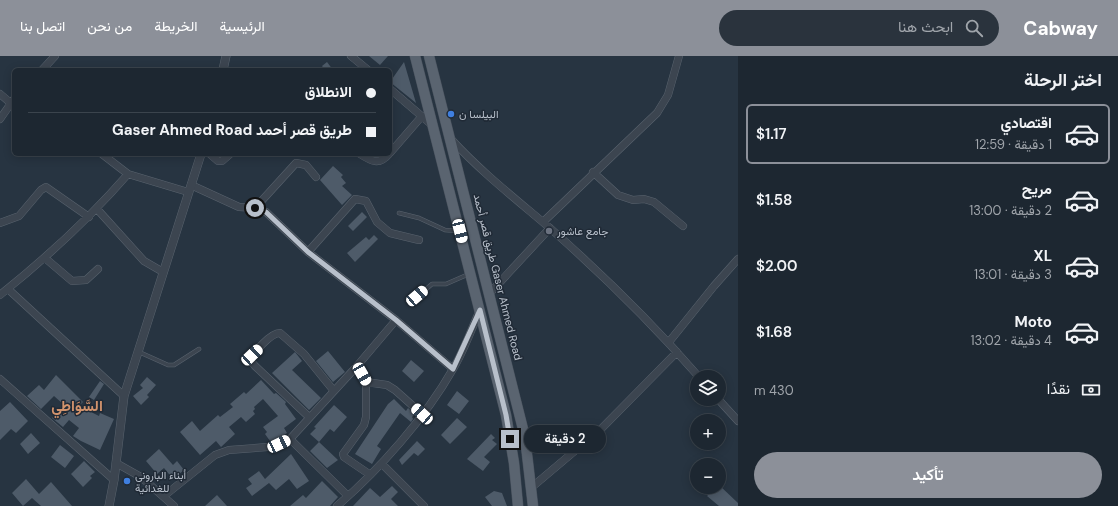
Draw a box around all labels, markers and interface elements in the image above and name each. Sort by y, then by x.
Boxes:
search box [719,10,999,46]
text: Cabway [1023,16,1098,41]
text: اتصل بنا [20,17,65,35]
text: من نحن [87,17,132,35]
text: الخريطة [154,17,197,35]
text: الرئيسية [219,17,265,35]
text: ابحث هنا [898,17,953,37]
icon: search [963,17,985,39]
text: اختر الرحلة [1024,68,1102,92]
text: الانطلاق [305,82,352,102]
place label: البيلسا ن [459,107,499,121]
marker: البيلسا ن [446,109,456,119]
text: اقتصادي [1000,113,1052,133]
icon: car [1064,116,1100,152]
text: طريق قصر أحمد Gaser Ahmed Road [112,120,352,140]
text: $1.17 [756,124,787,144]
text: 1 دقيقة · 12:59 [975,136,1052,153]
text: مريح [1022,179,1052,199]
icon: car [1064,182,1100,218]
text: $1.58 [756,190,792,210]
street label: طريق قصر أحمد Gaser Ahmed Road [471,192,526,362]
route start [246,199,264,217]
text: 2 دقيقة · 13:00 [969,202,1052,219]
car [451,218,469,244]
place label: جامع عاشور [556,224,609,239]
marker: جامع عاشور [544,226,554,236]
text: XL [1034,246,1052,266]
icon: car [1064,248,1100,284]
text: $2.00 [756,256,798,276]
text: 3 دقيقة · 13:01 [974,266,1052,283]
car [404,284,430,308]
text: Moto [1014,312,1052,332]
icon: car [1064,314,1100,350]
text: $1.68 [756,322,792,342]
text: 4 دقيقة · 13:02 [970,332,1052,349]
car [239,342,265,368]
car [351,361,373,387]
map controls [690,370,726,494]
button: layers [690,370,726,406]
text: نقدًا [1047,379,1070,399]
icon: cash [1080,379,1102,401]
text: 430 m [754,382,794,399]
district label: السَّوَاطِي [51,396,103,419]
car [409,402,435,426]
button: + [690,414,726,450]
callout: 2 دقيقة [524,425,606,453]
route end [501,430,519,448]
text: 2 دقيقة [544,430,586,447]
car [266,433,292,455]
button: تأكيد [754,452,1102,498]
button: − [690,458,726,494]
place label: أبناء البارونى للغدائية [135,468,186,495]
marker: أبناء البارونى للغدائية [122,476,132,486]

